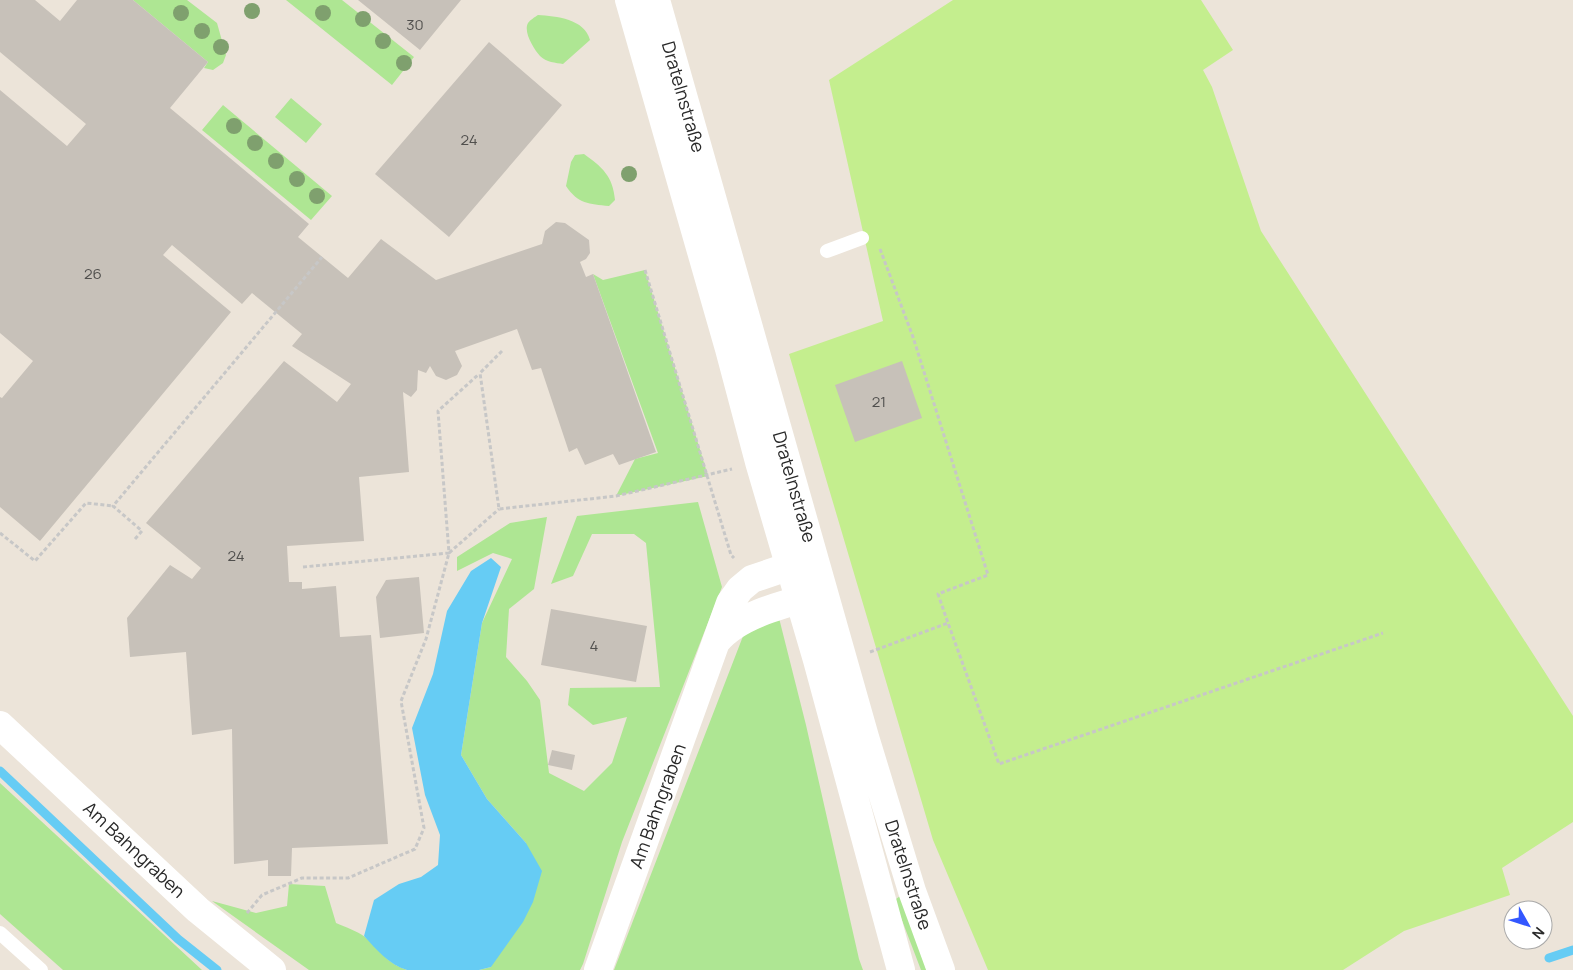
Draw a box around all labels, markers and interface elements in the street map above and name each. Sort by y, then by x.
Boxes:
house number: 30 [406,14,424,35]
street label: Dratelnstraße [657,38,711,155]
house number: 24 [460,129,478,150]
house number: 26 [84,263,102,284]
house number: 21 [872,391,886,412]
street label: Dratelnstraße [768,428,822,545]
house number: 24 [227,545,245,566]
house number: 4 [590,635,599,656]
street label: Am Bahngraben [623,740,691,871]
street label: Am Bahngraben [79,796,191,903]
street label: Dratelnstraße [880,817,938,933]
north arrow [1503,900,1553,950]
text: N [1528,924,1549,943]

